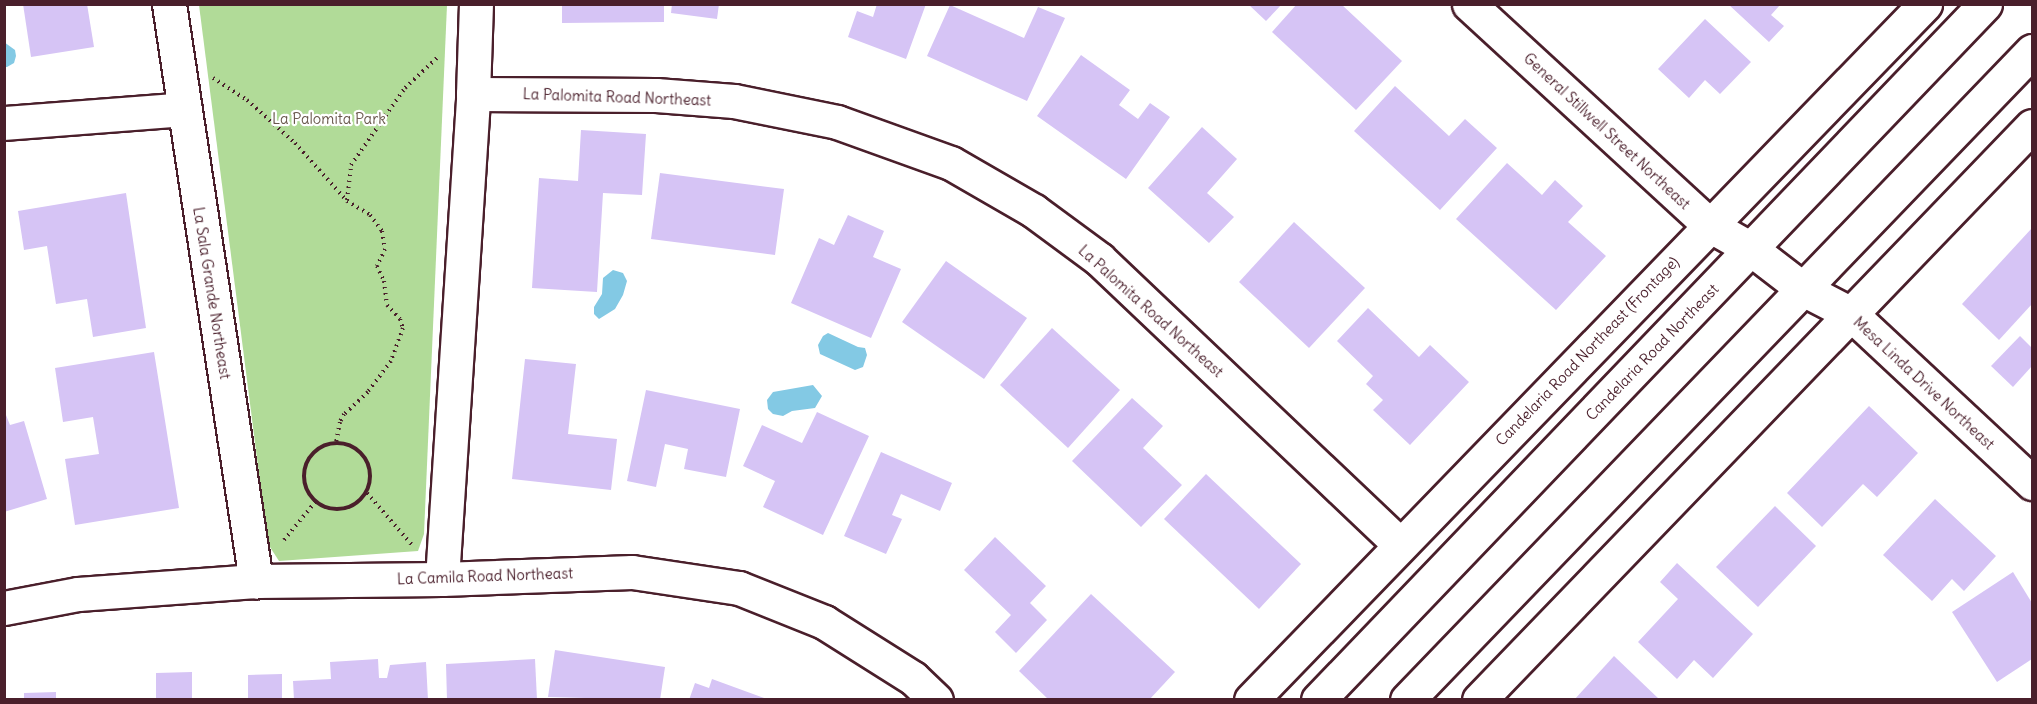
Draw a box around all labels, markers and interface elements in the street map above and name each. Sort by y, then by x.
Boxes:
street label: General Stillwell Street Northeast [1520,49,1694,213]
street label: La Palomita Road Northeast [522,85,712,109]
park label: La Palomita Park [272,110,386,128]
street label: La Sala Grande Northeast [189,206,235,380]
street label: La Palomita Road Northeast [1075,241,1227,381]
street label: Candelaria Road Northeast (Frontage) [1492,253,1682,449]
street label: Candelaria Road Northeast [1582,280,1722,424]
street label: Mesa Linda Drive Northeast [1850,313,1998,453]
street label: La Camila Road Northeast [397,564,573,588]

